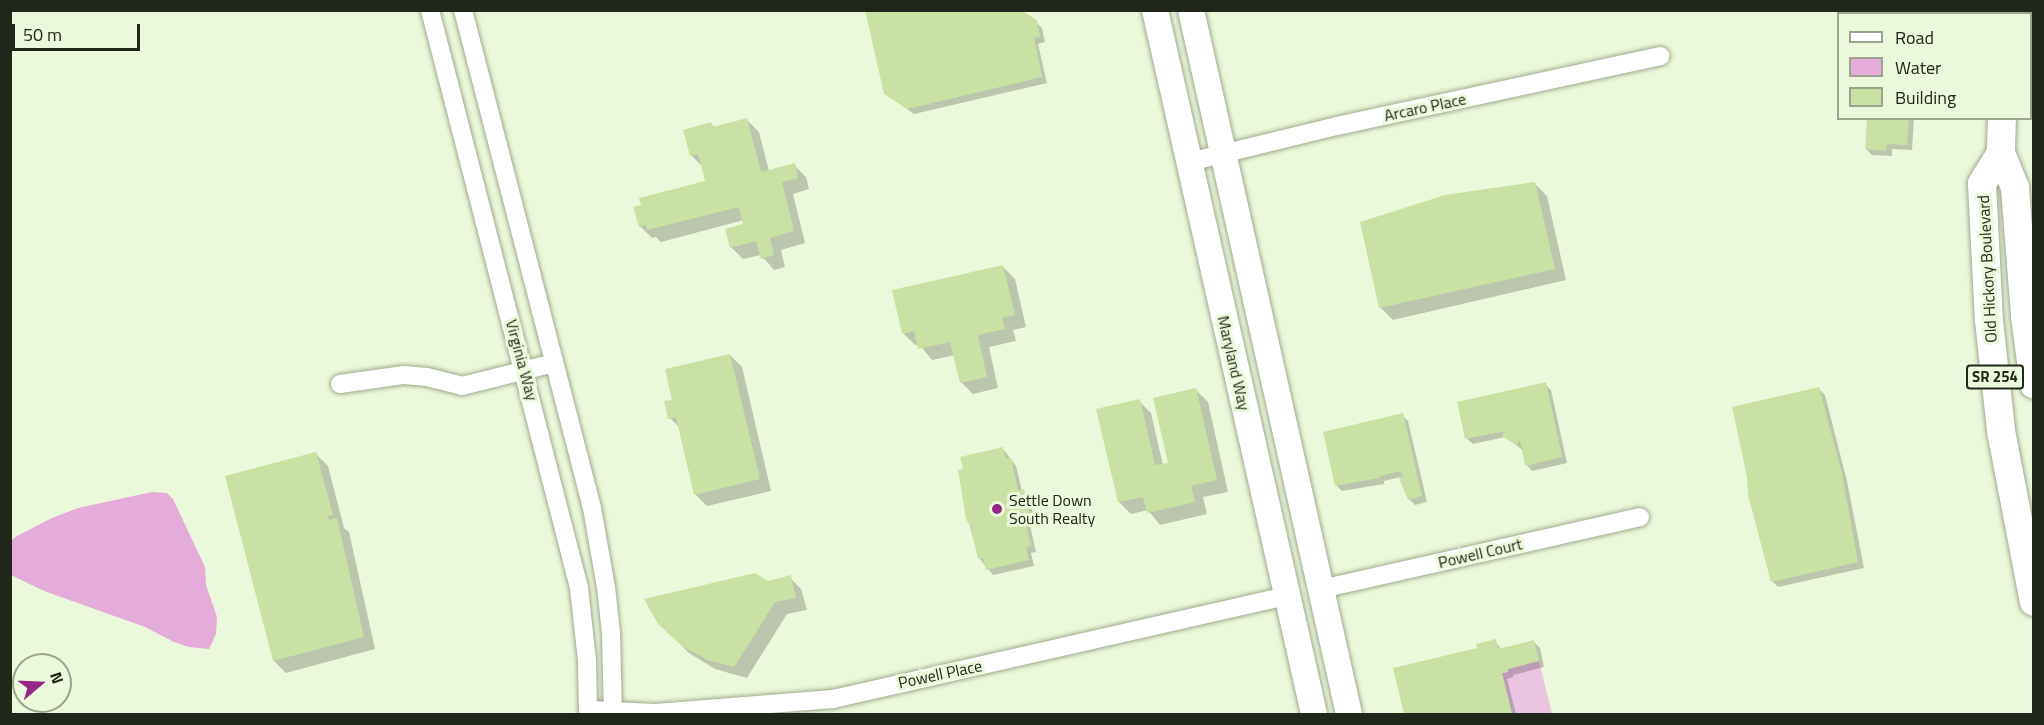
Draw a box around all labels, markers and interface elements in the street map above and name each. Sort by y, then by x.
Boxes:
scale bar [15,12,142,50]
legend [1837,12,2032,120]
text: 50 m [23,21,62,48]
text: Road [1895,24,1934,51]
text: Water [1895,54,1941,81]
text: Building [1895,84,1956,111]
street label: Arcaro Place [1382,89,1468,125]
street label: Old Hickory Boulevard [1974,195,2000,343]
street label: Maryland Way [1214,314,1254,412]
street label: Virginia Way [502,317,542,403]
road number: SR 254 [1965,365,2025,389]
place label: Settle Down South Realty [1009,490,1095,528]
marker: Settle Down South Realty [990,502,1004,516]
street label: Powell Court [1436,534,1524,572]
north arrow [12,653,72,713]
street label: Powell Place [896,656,984,692]
text: N [44,669,70,687]

